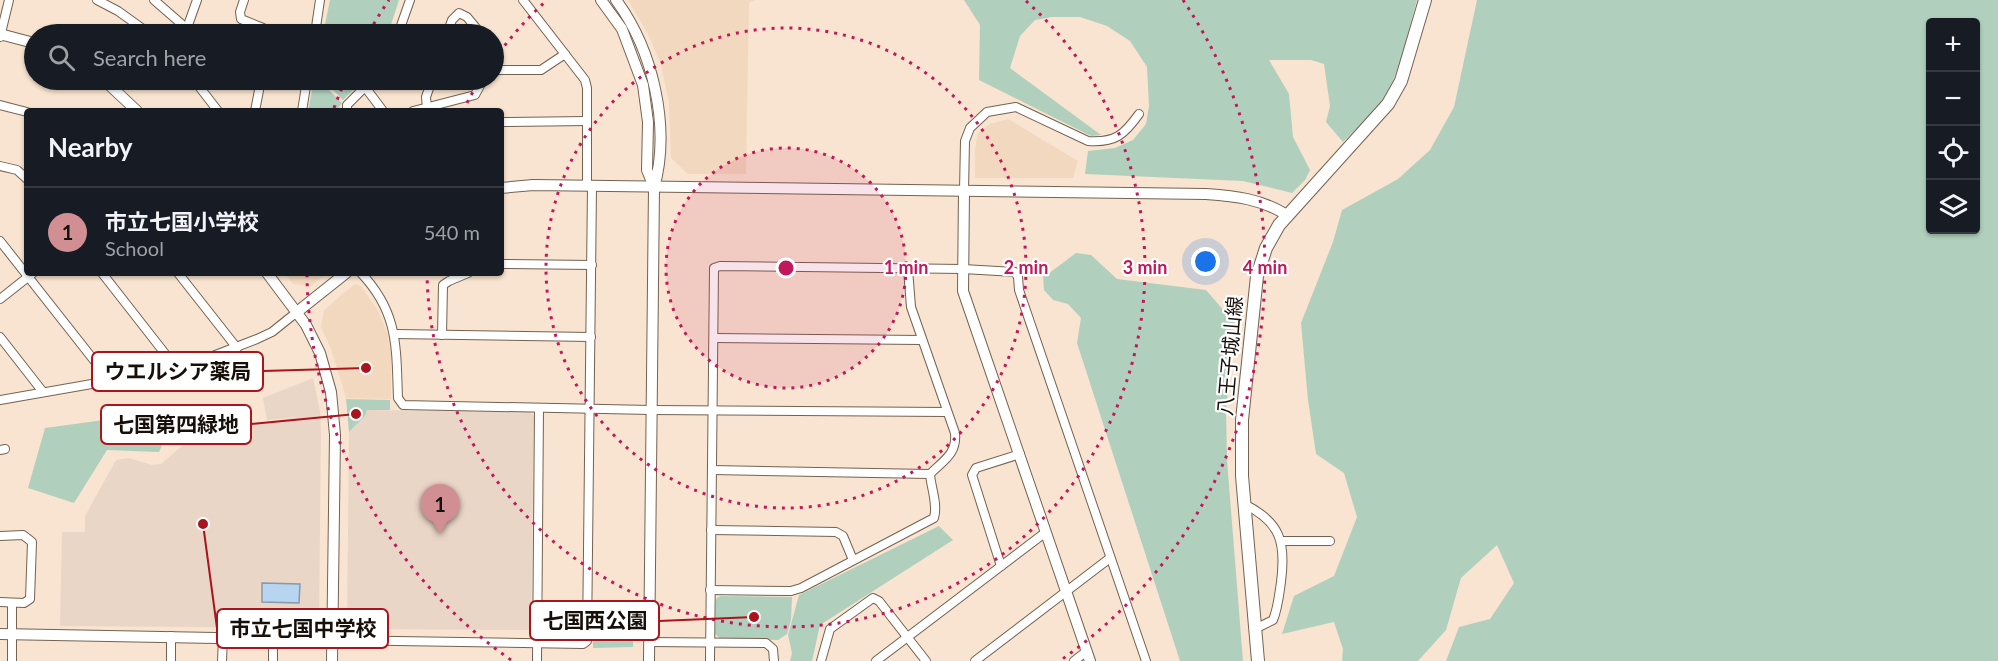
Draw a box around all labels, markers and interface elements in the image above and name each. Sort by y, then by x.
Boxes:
map controls [1926,18,1980,234]
button: + [1926,18,1980,72]
search box [24,24,504,90]
icon: search [45,41,78,74]
text: Search here [93,44,206,71]
button: − [1926,72,1980,126]
button: locate [1926,126,1980,180]
text: Nearby [48,131,133,163]
button: layers [1926,180,1980,234]
text: 市立七国小学校 [105,208,259,235]
text: 1 [62,220,73,244]
text: 540 m [424,220,480,244]
text: School [105,236,164,260]
your location [1191,247,1220,276]
text: 1 min [884,256,928,278]
text: 2 min [1004,256,1048,278]
text: 3 min [1123,256,1167,278]
text: 4 min [1243,256,1287,278]
centre of rings [776,258,796,278]
street label: 八王子城山線 [1212,295,1246,417]
callout: ウエルシア薬局 [92,352,263,391]
text: ウエルシア薬局 [105,358,252,383]
callout: 七国第四緑地 [101,405,251,444]
text: 七国第四緑地 [113,411,239,436]
pin: 1 [420,484,460,534]
callout: 七国西公園 [530,601,659,640]
text: 七国西公園 [543,607,648,632]
callout: 市立七国中学校 [217,609,388,648]
text: 市立七国中学校 [230,615,377,640]

